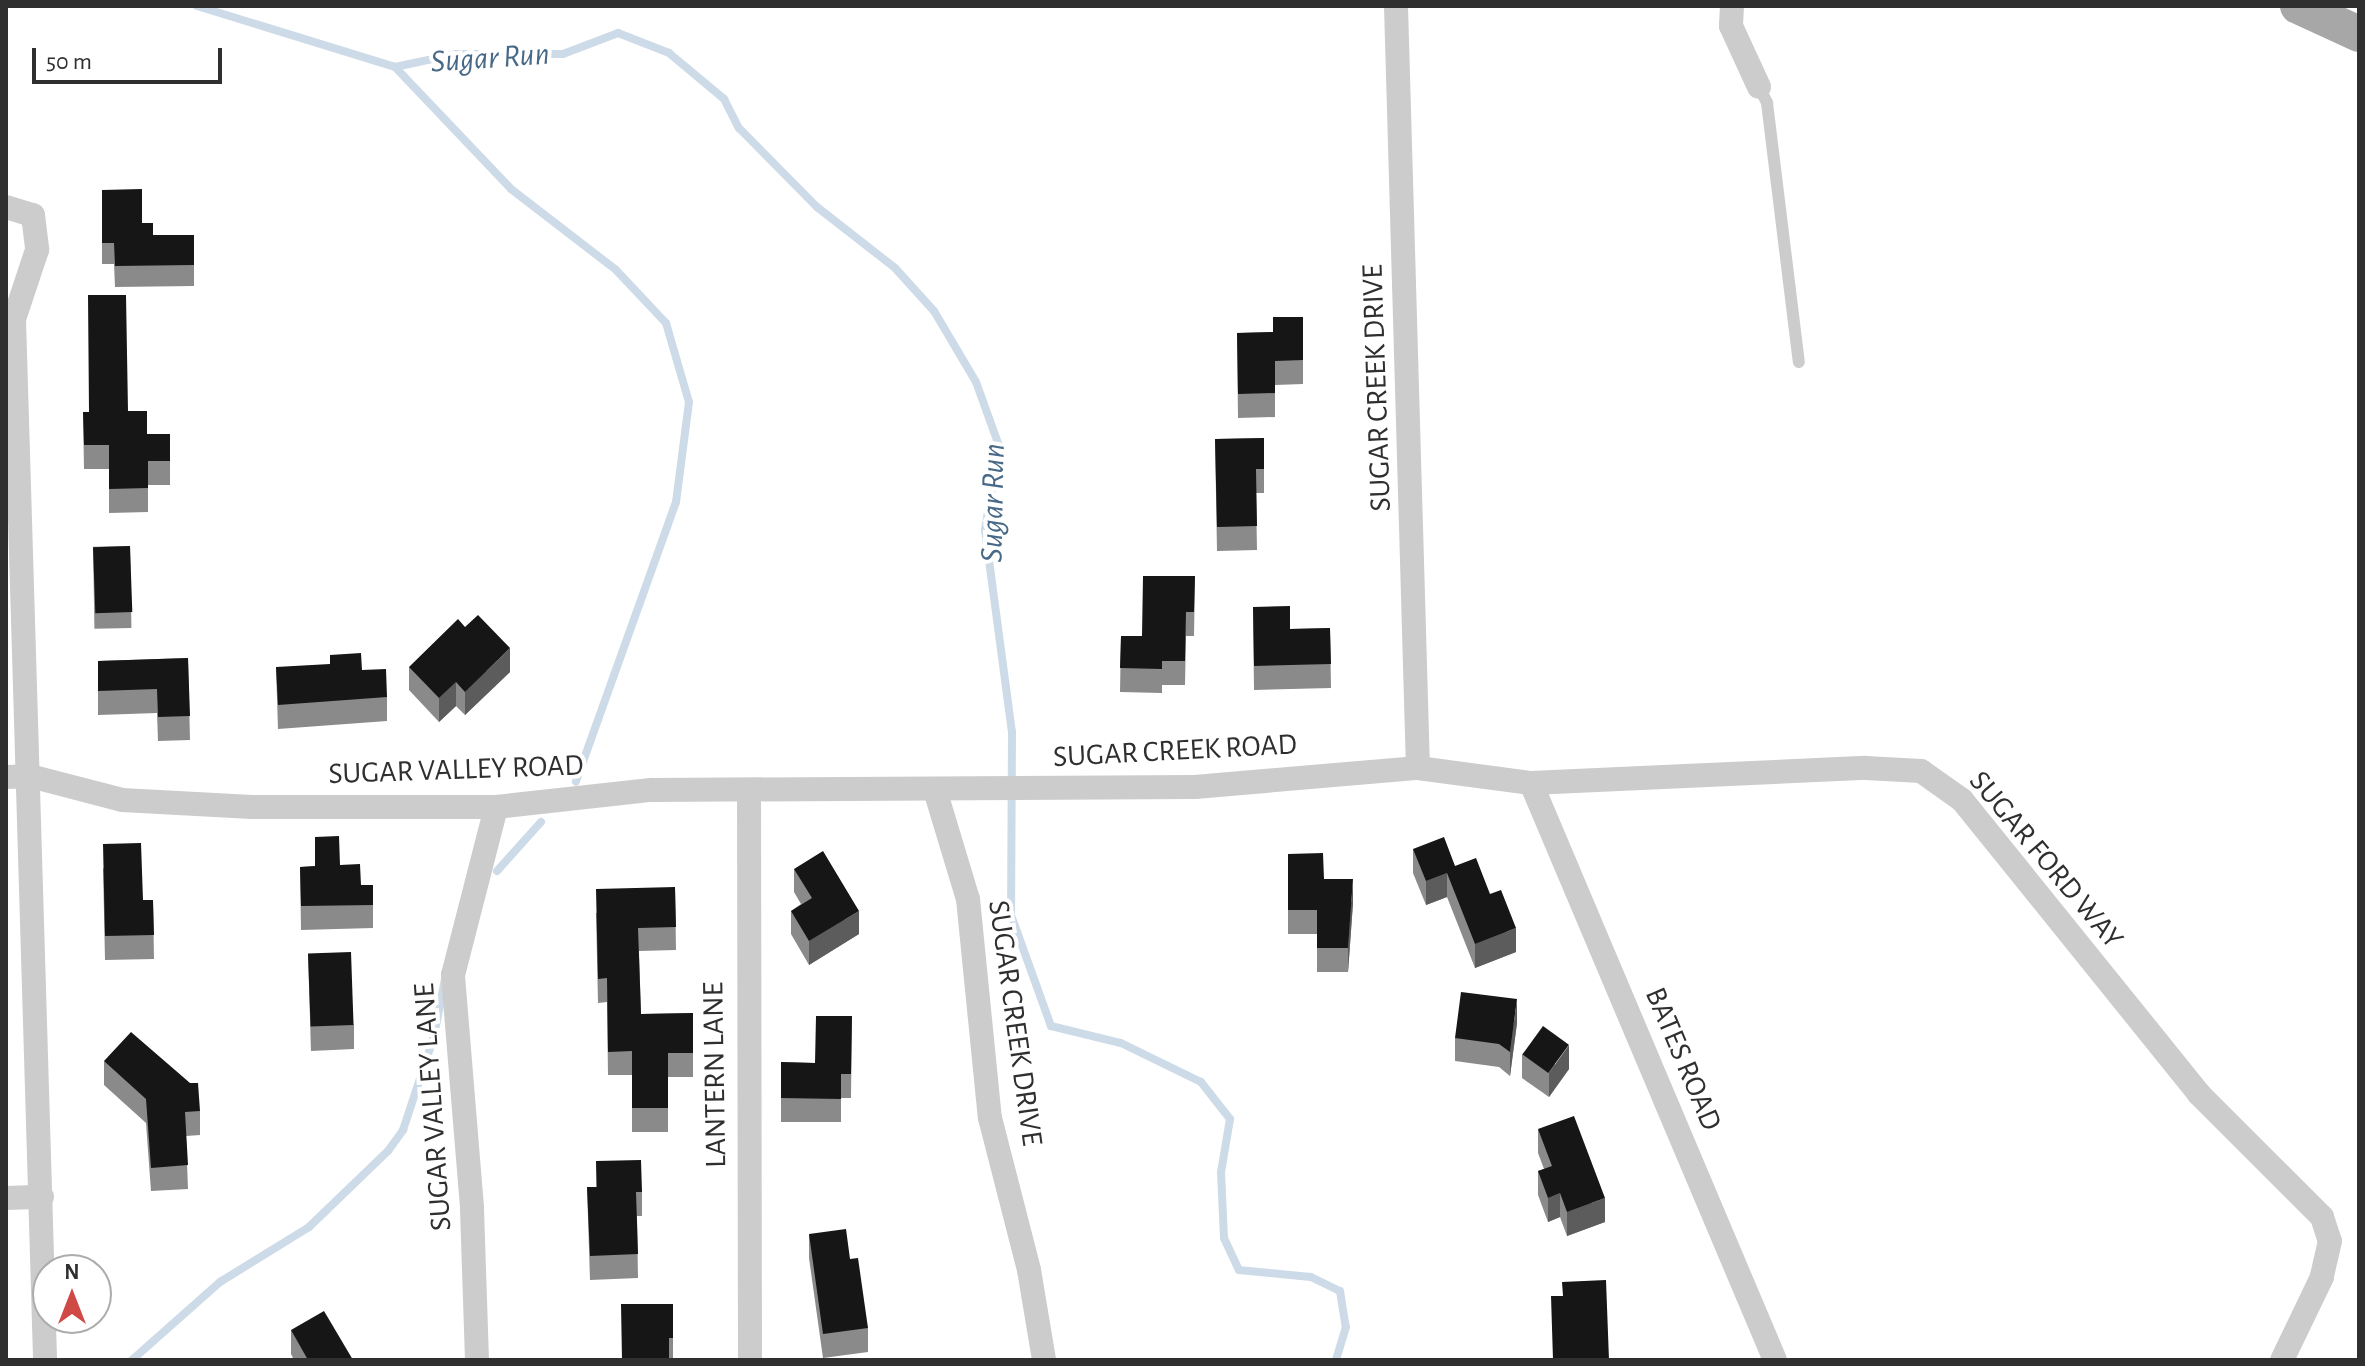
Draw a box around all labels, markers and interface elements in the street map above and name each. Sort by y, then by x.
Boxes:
scale bar [36,32,226,82]
water label: Sugar Run [429,35,551,81]
text: 50 m [46,50,92,74]
street label: SUGAR CREEK DRIVE [1355,264,1399,512]
water label: Sugar Run [973,443,1013,563]
street label: SUGAR CREEK ROAD [1052,727,1298,775]
street label: SUGAR VALLEY ROAD [328,748,584,792]
street label: SUGAR FORD WAY [1961,764,2131,956]
street label: SUGAR CREEK DRIVE [980,898,1050,1148]
street label: SUGAR VALLEY LANE [406,982,460,1232]
street label: LANTERN LANE [695,982,735,1168]
street label: BATES ROAD [1637,982,1729,1136]
north arrow [32,1254,112,1334]
text: N [64,1261,80,1283]

